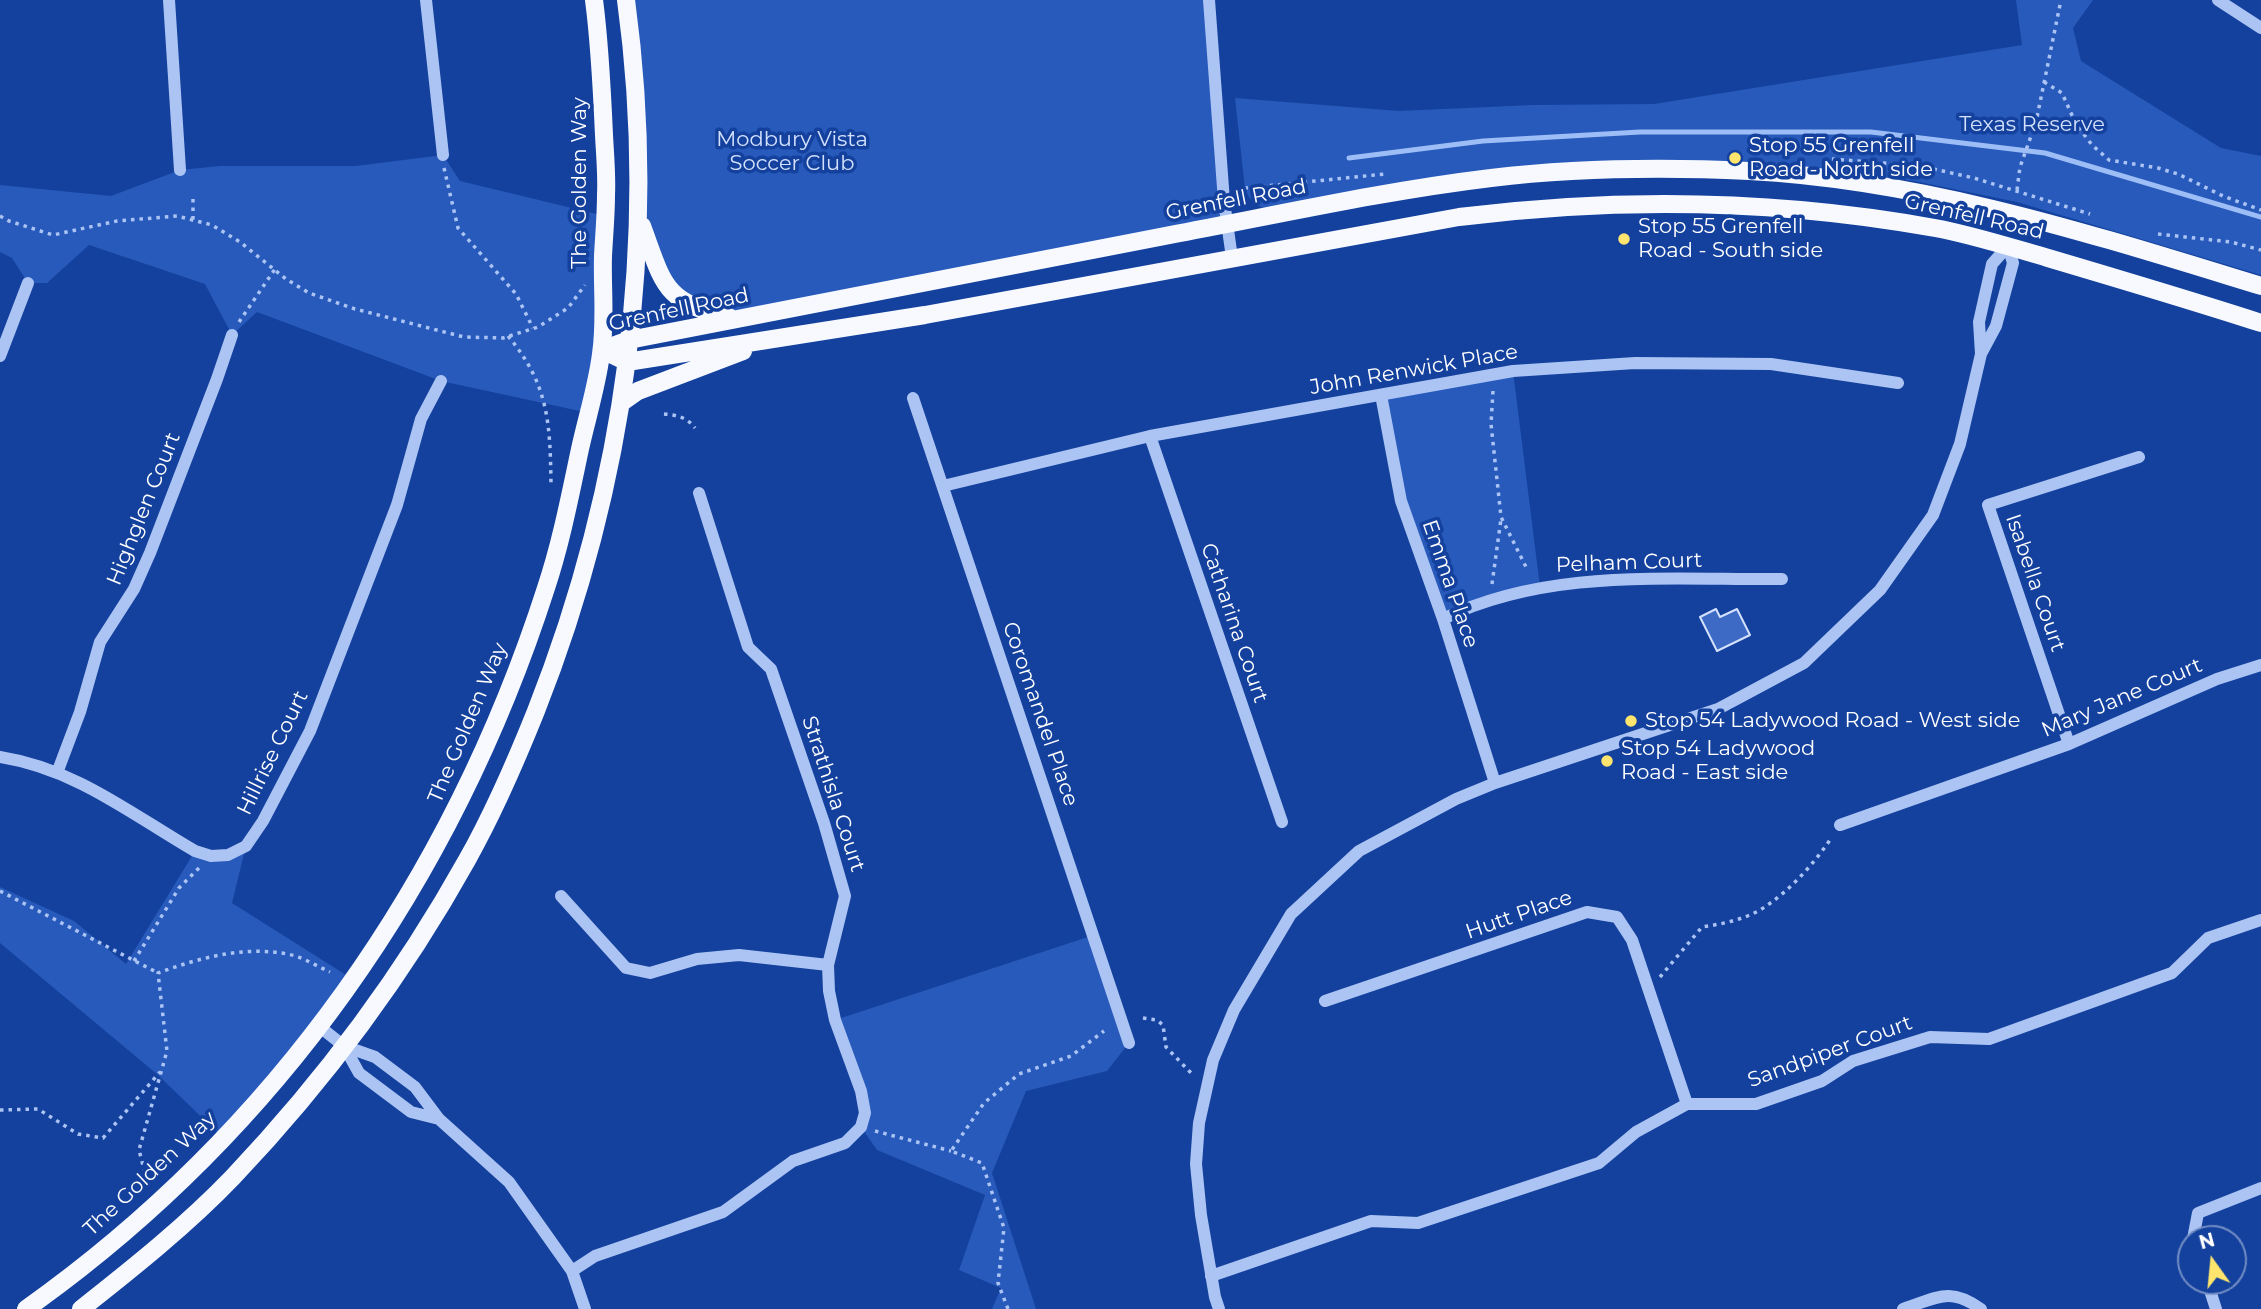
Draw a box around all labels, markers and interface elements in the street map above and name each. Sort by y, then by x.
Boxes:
street label: The Golden Way [567,97,593,269]
park label: Texas Reserve [1959,112,2105,138]
park label: Modbury Vista Soccer Club [716,127,868,177]
place label: Stop 55 Grenfell Road - North side [1749,133,1933,183]
marker: Stop 55 Grenfell Road - North side [1727,150,1743,166]
street label: Grenfell Road [1164,174,1308,226]
street label: Grenfell Road [1902,189,2046,245]
place label: Stop 55 Grenfell Road - South side [1638,214,1823,264]
marker: Stop 55 Grenfell Road - South side [1616,231,1632,247]
street label: Grenfell Road [607,283,751,337]
street label: John Renwick Place [1308,339,1520,401]
street label: Highglen Court [102,429,186,589]
street label: Isabella Court [2000,511,2070,655]
street label: Emma Place [1416,517,1484,651]
street label: Catharina Court [1195,540,1273,706]
street label: Pelham Court [1555,548,1703,578]
street label: Coromandel Place [997,619,1083,809]
street label: The Golden Way [423,639,513,807]
street label: Mary Jane Court [2038,653,2206,743]
street label: Hillrise Court [232,687,314,819]
place label: Stop 54 Ladywood Road - West side [1645,708,2021,734]
street label: Strathisla Court [796,713,870,875]
marker: Stop 54 Ladywood Road - West side [1623,713,1639,729]
place label: Stop 54 Ladywood Road - East side [1621,736,1815,786]
marker: Stop 54 Ladywood Road - East side [1599,753,1615,769]
street label: Hutt Place [1462,885,1576,945]
street label: Sandpiper Court [1744,1011,1916,1093]
street label: The Golden Way [79,1106,221,1242]
north arrow [2177,1225,2247,1295]
text: N [2197,1228,2217,1254]

